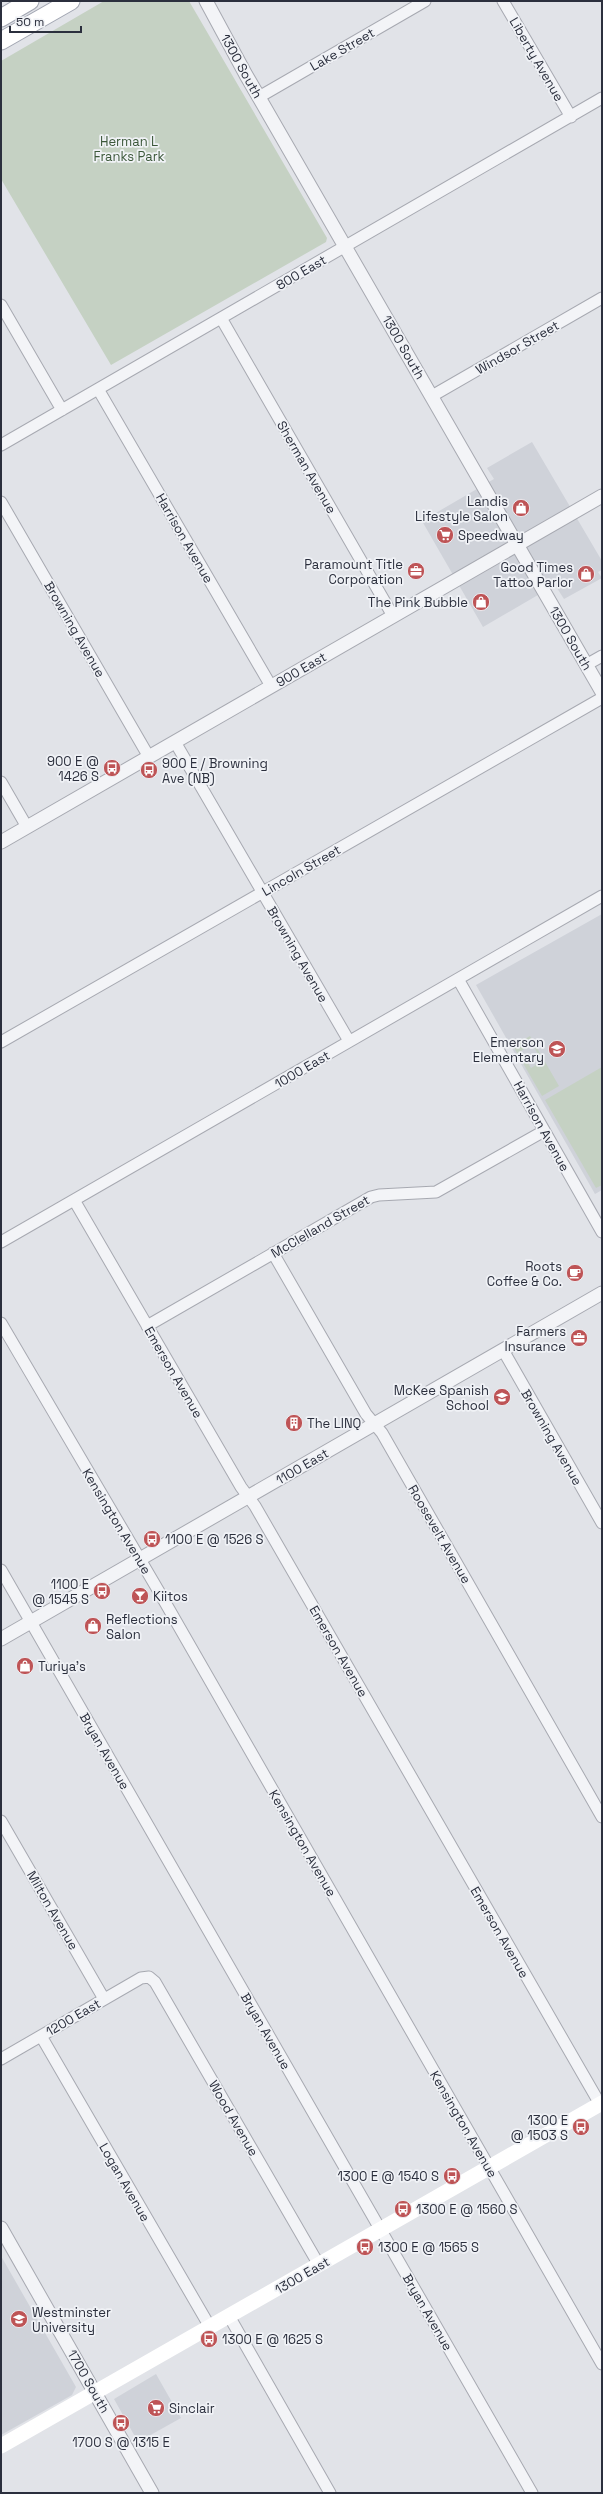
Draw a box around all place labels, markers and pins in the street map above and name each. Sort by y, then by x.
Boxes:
place label: Landis Lifestyle Salon [415,493,508,525]
shop icon: Landis Lifestyle Salon [511,498,531,518]
supermarket icon: Speedway [435,525,455,545]
place label: Speedway [458,527,524,544]
place label: Paramount Title Corporation [304,556,403,588]
place label: Good Times Tattoo Parlor [493,559,573,591]
office icon: Paramount Title Corporation [406,561,426,581]
shop icon: Good Times Tattoo Parlor [576,564,596,584]
shop icon: The Pink Bubble [471,592,491,612]
place label: The Pink Bubble [368,594,468,611]
place label: 900 E @ 1426 S [47,753,99,785]
place label: 900 E / Browning Ave (NB) [162,755,268,787]
bus stop icon: 900 E @ 1426 S [102,758,122,778]
bus stop icon: 900 E / Browning Ave (NB) [139,760,159,780]
place label: Emerson Elementary [473,1034,544,1066]
school or university icon: Emerson Elementary [547,1039,567,1059]
place label: Roots Coffee & Co. [487,1258,562,1290]
cafe icon: Roots Coffee & Co. [565,1263,585,1283]
place label: Farmers Insurance [504,1323,566,1355]
office icon: Farmers Insurance [569,1328,589,1348]
place label: McKee Spanish School [394,1382,489,1414]
school or university icon: McKee Spanish School [492,1387,512,1407]
building icon: The LINQ [284,1413,304,1433]
place label: The LINQ [307,1415,361,1432]
bus stop icon: 1100 E @ 1526 S [142,1529,162,1549]
place label: 1100 E @ 1526 S [165,1531,263,1548]
place label: 1100 E @ 1545 S [32,1576,89,1608]
bus stop icon: 1100 E @ 1545 S [92,1581,112,1601]
bar icon: Kiitos [130,1586,150,1606]
place label: Kiitos [153,1588,188,1605]
place label: Reflections Salon [106,1611,178,1643]
shop icon: Reflections Salon [83,1616,103,1636]
shop icon: Turiya's [15,1656,35,1676]
place label: Turiya's [38,1658,86,1675]
place label: 1300 E @ 1503 S [511,2112,568,2144]
bus stop icon: 1300 E @ 1503 S [571,2117,591,2137]
bus stop icon: 1300 E @ 1540 S [442,2166,462,2186]
place label: 1300 E @ 1540 S [337,2168,439,2185]
bus stop icon: 1300 E @ 1560 S [393,2199,413,2219]
place label: 1300 E @ 1560 S [416,2201,517,2218]
bus stop icon: 1300 E @ 1565 S [355,2237,375,2257]
place label: 1300 E @ 1565 S [378,2239,479,2256]
place label: Westminster University [32,2304,111,2336]
school or university icon: Westminster University [9,2309,29,2329]
bus stop icon: 1300 E @ 1625 S [199,2329,219,2349]
place label: 1300 E @ 1625 S [222,2331,323,2348]
supermarket icon: Sinclair [146,2398,166,2418]
place label: Sinclair [169,2400,215,2417]
bus stop icon: 1700 S @ 1315 E [111,2413,131,2433]
place label: 1700 S @ 1315 E [72,2434,170,2451]

